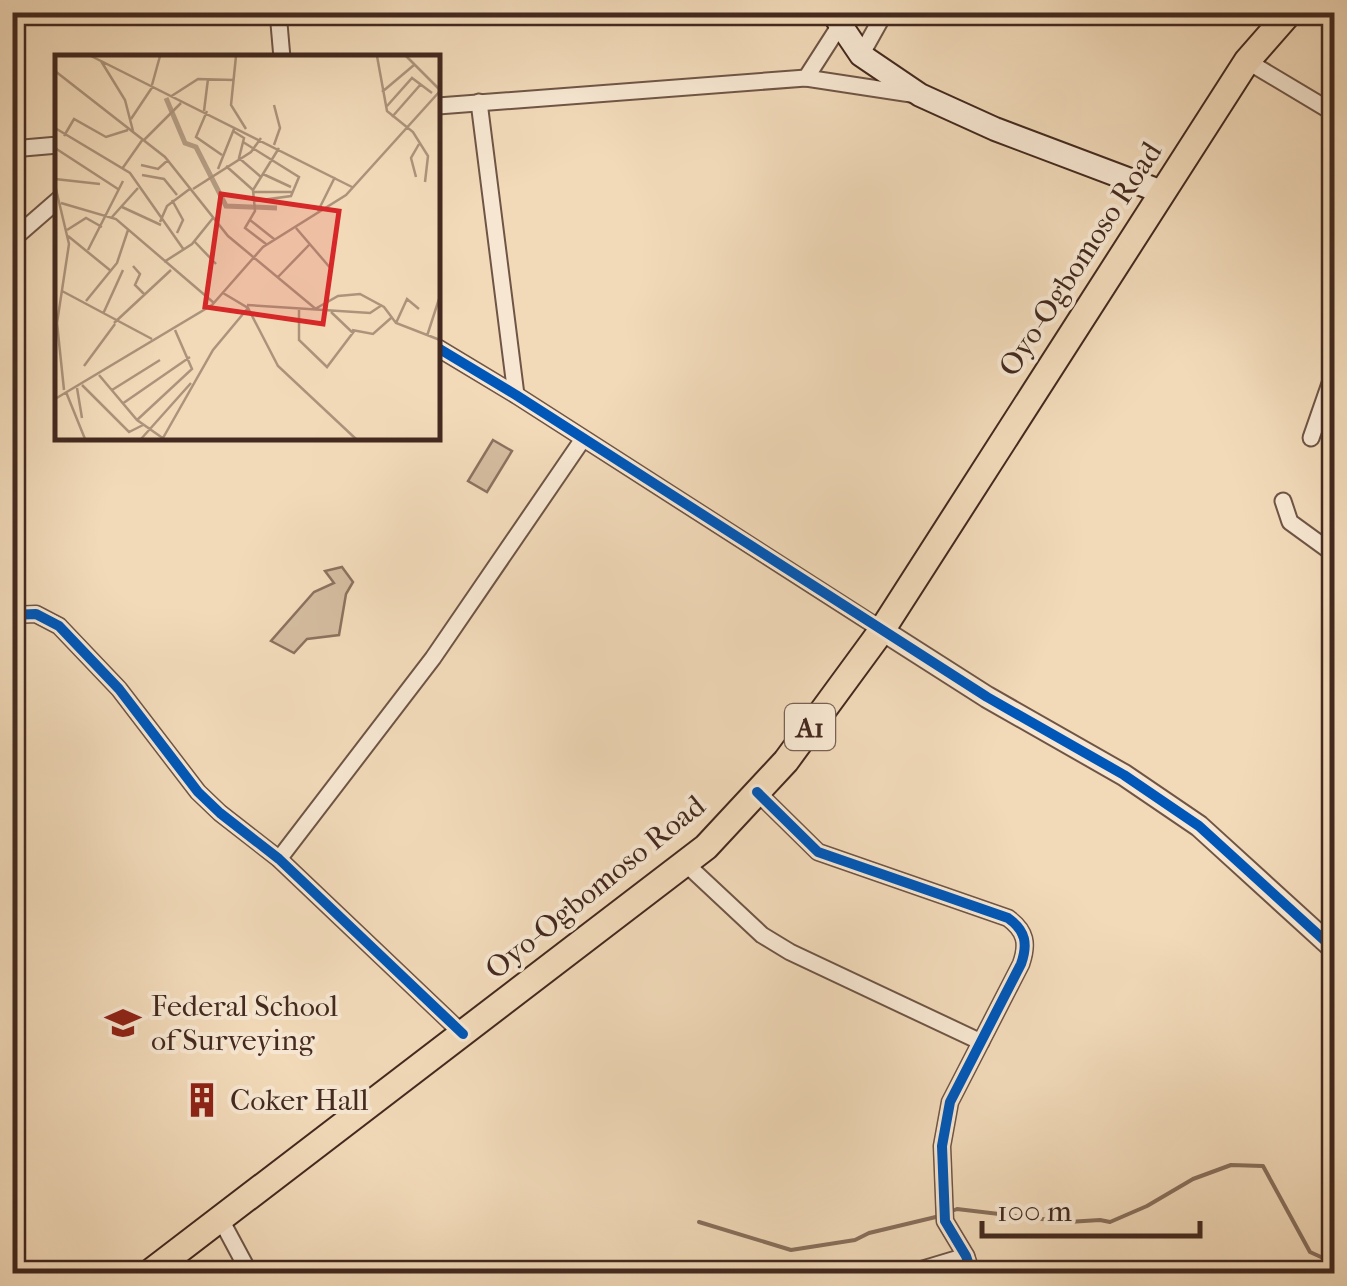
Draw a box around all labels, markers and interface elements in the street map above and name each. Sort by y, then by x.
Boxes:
inset map [55,55,440,440]
street label: Oyo-Ogbomoso Road [992,135,1170,383]
road number: A1 [785,704,835,750]
street label: Oyo-Ogbomoso Road [479,788,713,987]
place label: Federal School of Surveying [151,989,338,1058]
school or university icon: Federal School of Surveying [104,1004,142,1042]
building icon: Coker Hall [183,1081,221,1119]
place label: Coker Hall [230,1083,368,1118]
scale bar [982,1176,1200,1238]
text: 100 m [997,1194,1072,1229]

